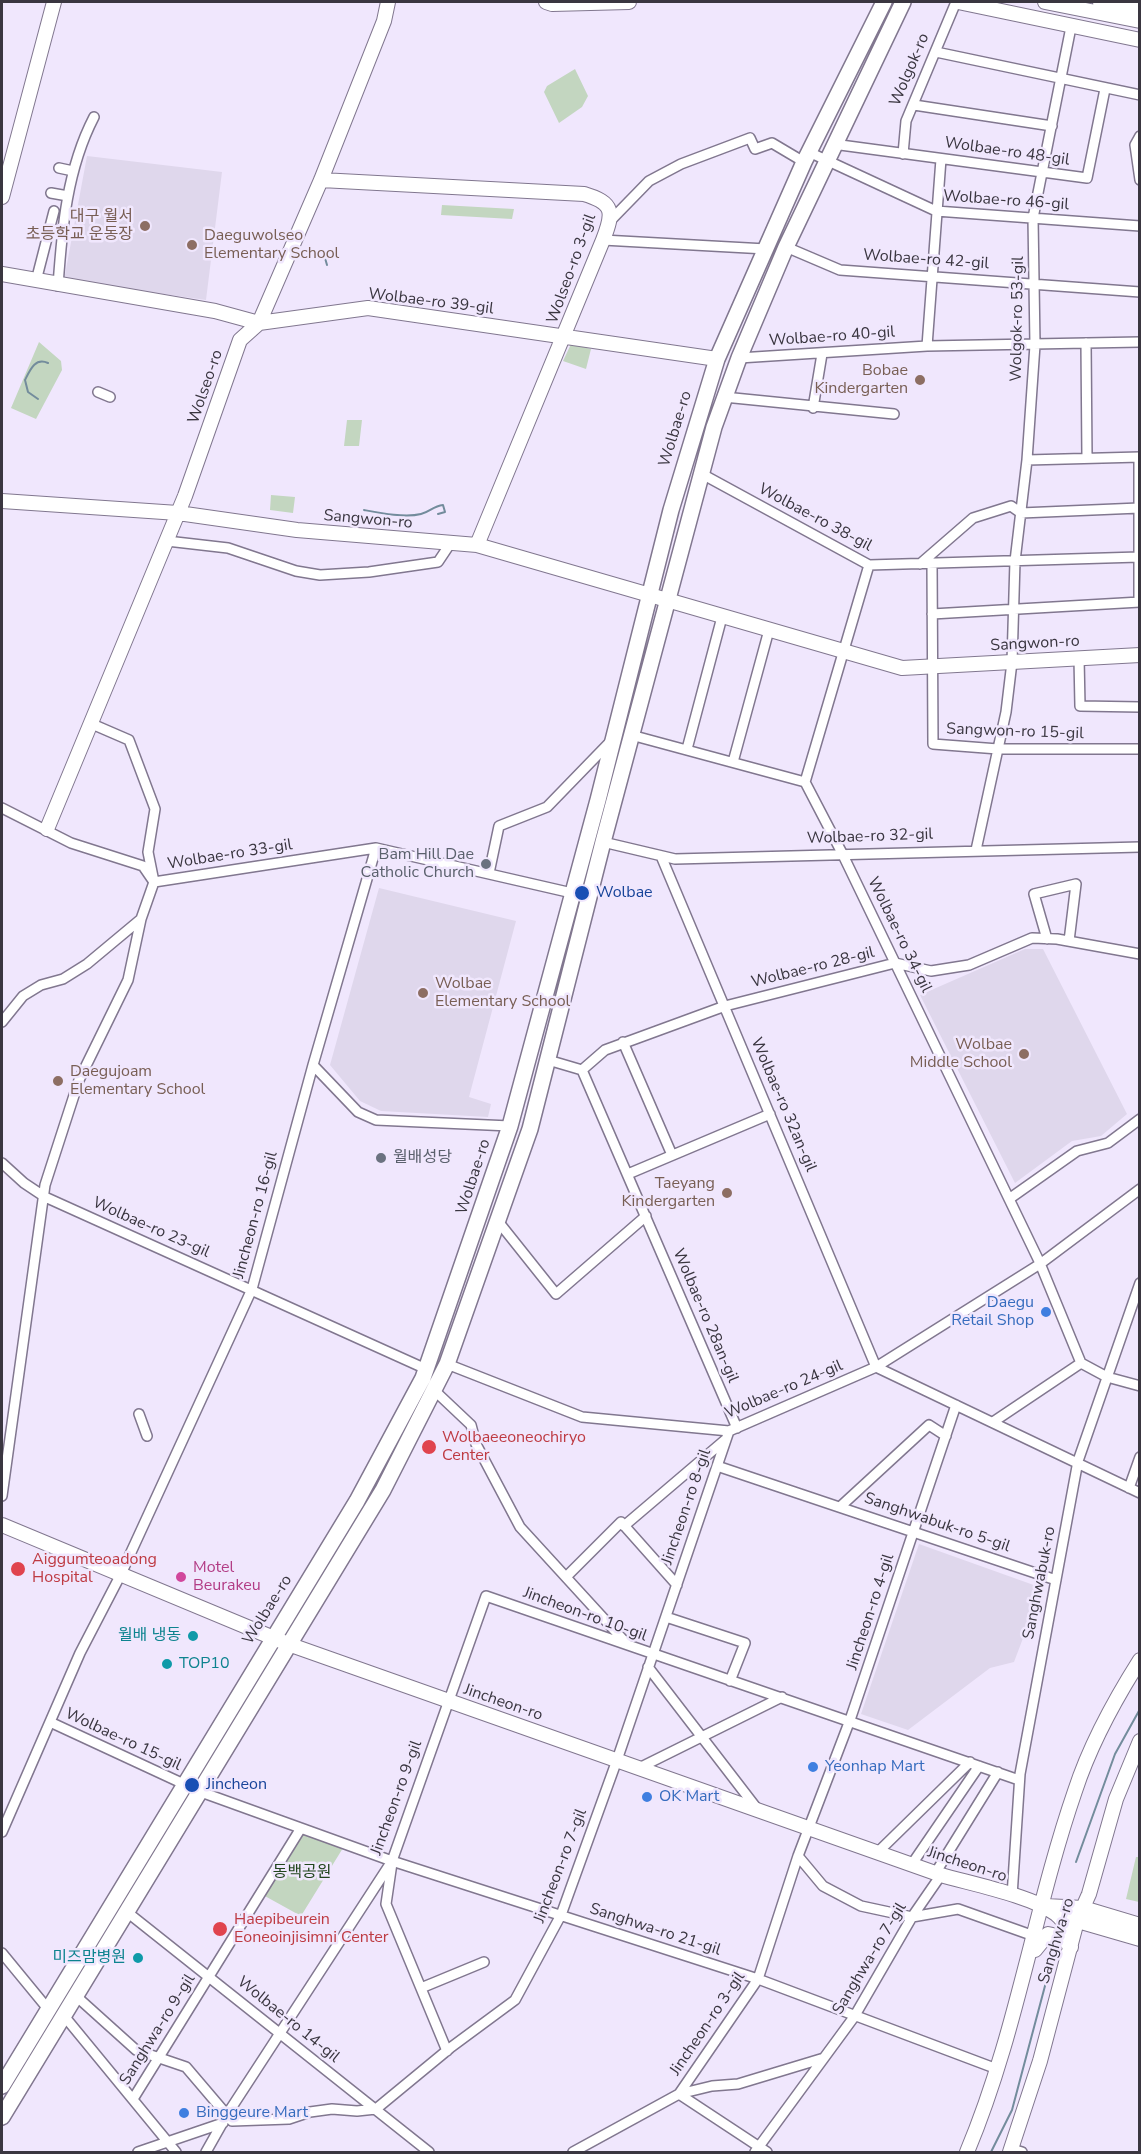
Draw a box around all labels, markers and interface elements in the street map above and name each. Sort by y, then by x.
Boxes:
street label: Wolgok-ro [886,31,934,109]
street label: Wolbae-ro 48-gil [943,134,1071,170]
street label: Wolbae-ro 46-gil [942,187,1070,215]
place label: 대구 월서 초등학교 운동장 [26,207,133,245]
street label: Wolseo-ro 3-gil [543,211,601,327]
marker: 대구 월서 초등학교 운동장 [138,219,152,233]
place label: Daeguwolseo Elementary School [204,226,339,264]
marker: Daeguwolseo Elementary School [185,238,199,252]
street label: Wolbae-ro 42-gil [862,246,990,274]
street label: Wolgok-ro 53-gil [1007,256,1029,382]
street label: Wolbae-ro 39-gil [367,285,495,319]
street label: Wolbae-ro 40-gil [768,323,896,351]
street label: Wolseo-ro [184,348,228,426]
place label: Bobae Kindergarten [815,361,908,399]
marker: Bobae Kindergarten [913,373,927,387]
street label: Wolbae-ro [655,389,697,469]
street label: Wolbae-ro 38-gil [755,480,875,556]
street label: Sangwon-ro [323,507,413,533]
street label: Sangwon-ro [990,632,1080,656]
street label: Sangwon-ro 15-gil [946,720,1084,744]
street label: Wolbae-ro 32-gil [807,825,933,849]
street label: Wolbae-ro 33-gil [166,836,294,874]
place label: Bam Hill Dae Catholic Church [361,845,474,883]
marker: Bam Hill Dae Catholic Church [479,857,493,871]
street label: Wolbae-ro 34-gil [863,874,935,996]
place label: Wolbae [596,883,653,903]
marker: Wolbae [573,884,591,902]
street label: Wolbae-ro 28-gil [749,943,877,993]
place label: Wolbae Elementary School [435,974,570,1012]
marker: Wolbae Elementary School [416,986,430,1000]
street label: Wolbae-ro 32an-gil [746,1035,820,1175]
place label: Wolbae Middle School [910,1035,1012,1073]
marker: Wolbae Middle School [1017,1047,1031,1061]
place label: Daegujoam Elementary School [70,1062,205,1100]
marker: Daegujoam Elementary School [51,1074,65,1088]
street label: Wolbae-ro [453,1137,495,1217]
place label: 월배성당 [393,1148,452,1168]
street label: Jincheon-ro 16-gil [230,1150,282,1280]
marker: 월배성당 [374,1151,388,1165]
place label: Taeyang Kindergarten [622,1174,715,1212]
marker: Taeyang Kindergarten [720,1186,734,1200]
street label: Wolbae-ro 23-gil [89,1194,213,1262]
street label: Wolbae-ro 28an-gil [668,1246,742,1386]
place label: Daegu Retail Shop [951,1293,1034,1331]
marker: Daegu Retail Shop [1039,1305,1053,1319]
street label: Wolbae-ro 24-gil [722,1356,846,1424]
place label: Wolbaeeoneochiryo Center [442,1428,586,1466]
marker: Wolbaeeoneochiryo Center [420,1438,438,1456]
street label: Jincheon-ro 8-gil [658,1447,716,1567]
street label: Sanghwabuk-ro 5-gil [861,1489,1013,1557]
street label: Sanghwabuk-ro [1020,1525,1060,1641]
place label: Aiggumteoadong Hospital [32,1550,157,1588]
street label: Jincheon-ro 4-gil [843,1552,899,1672]
place label: Motel Beurakeu [193,1558,261,1596]
marker: Aiggumteoadong Hospital [9,1560,27,1578]
marker: Motel Beurakeu [174,1570,188,1584]
street label: Wolbae-ro [239,1572,297,1648]
street label: Jincheon-ro 10-gil [520,1584,650,1646]
place label: 월배 냉동 [118,1626,181,1646]
marker: 월배 냉동 [186,1629,200,1643]
place label: TOP10 [179,1654,230,1674]
marker: TOP10 [160,1657,174,1671]
street label: Jincheon-ro [461,1681,545,1725]
street label: Wolbae-ro 15-gil [62,1705,184,1775]
street label: Jincheon-ro 9-gil [367,1738,427,1858]
place label: Yeonhap Mart [825,1757,925,1777]
marker: Yeonhap Mart [806,1760,820,1774]
place label: Jincheon [206,1775,267,1795]
marker: Jincheon [183,1776,201,1794]
place label: OK Mart [659,1787,719,1807]
marker: OK Mart [640,1790,654,1804]
street label: Jincheon-ro 7-gil [530,1806,592,1926]
street label: Jincheon-ro [925,1843,1009,1887]
park label: 동백공원 [273,1863,331,1883]
street label: Sanghwa-ro [1035,1896,1079,1986]
street label: Sanghwa-ro 7-gil [829,1899,911,2019]
street label: Sanghwa-ro 21-gil [587,1900,723,1960]
place label: Haepibeurein Eoneoinjisimni Center [234,1910,389,1948]
marker: Haepibeurein Eoneoinjisimni Center [211,1920,229,1938]
place label: 미즈맘병원 [52,1948,126,1968]
marker: 미즈맘병원 [131,1951,145,1965]
street label: Jincheon-ro 3-gil [666,1969,750,2079]
street label: Sanghwa-ro 9-gil [116,1971,200,2089]
street label: Wolbae-ro 14-gil [233,1973,343,2067]
place label: Binggeure Mart [196,2103,308,2123]
marker: Binggeure Mart [177,2106,191,2120]

